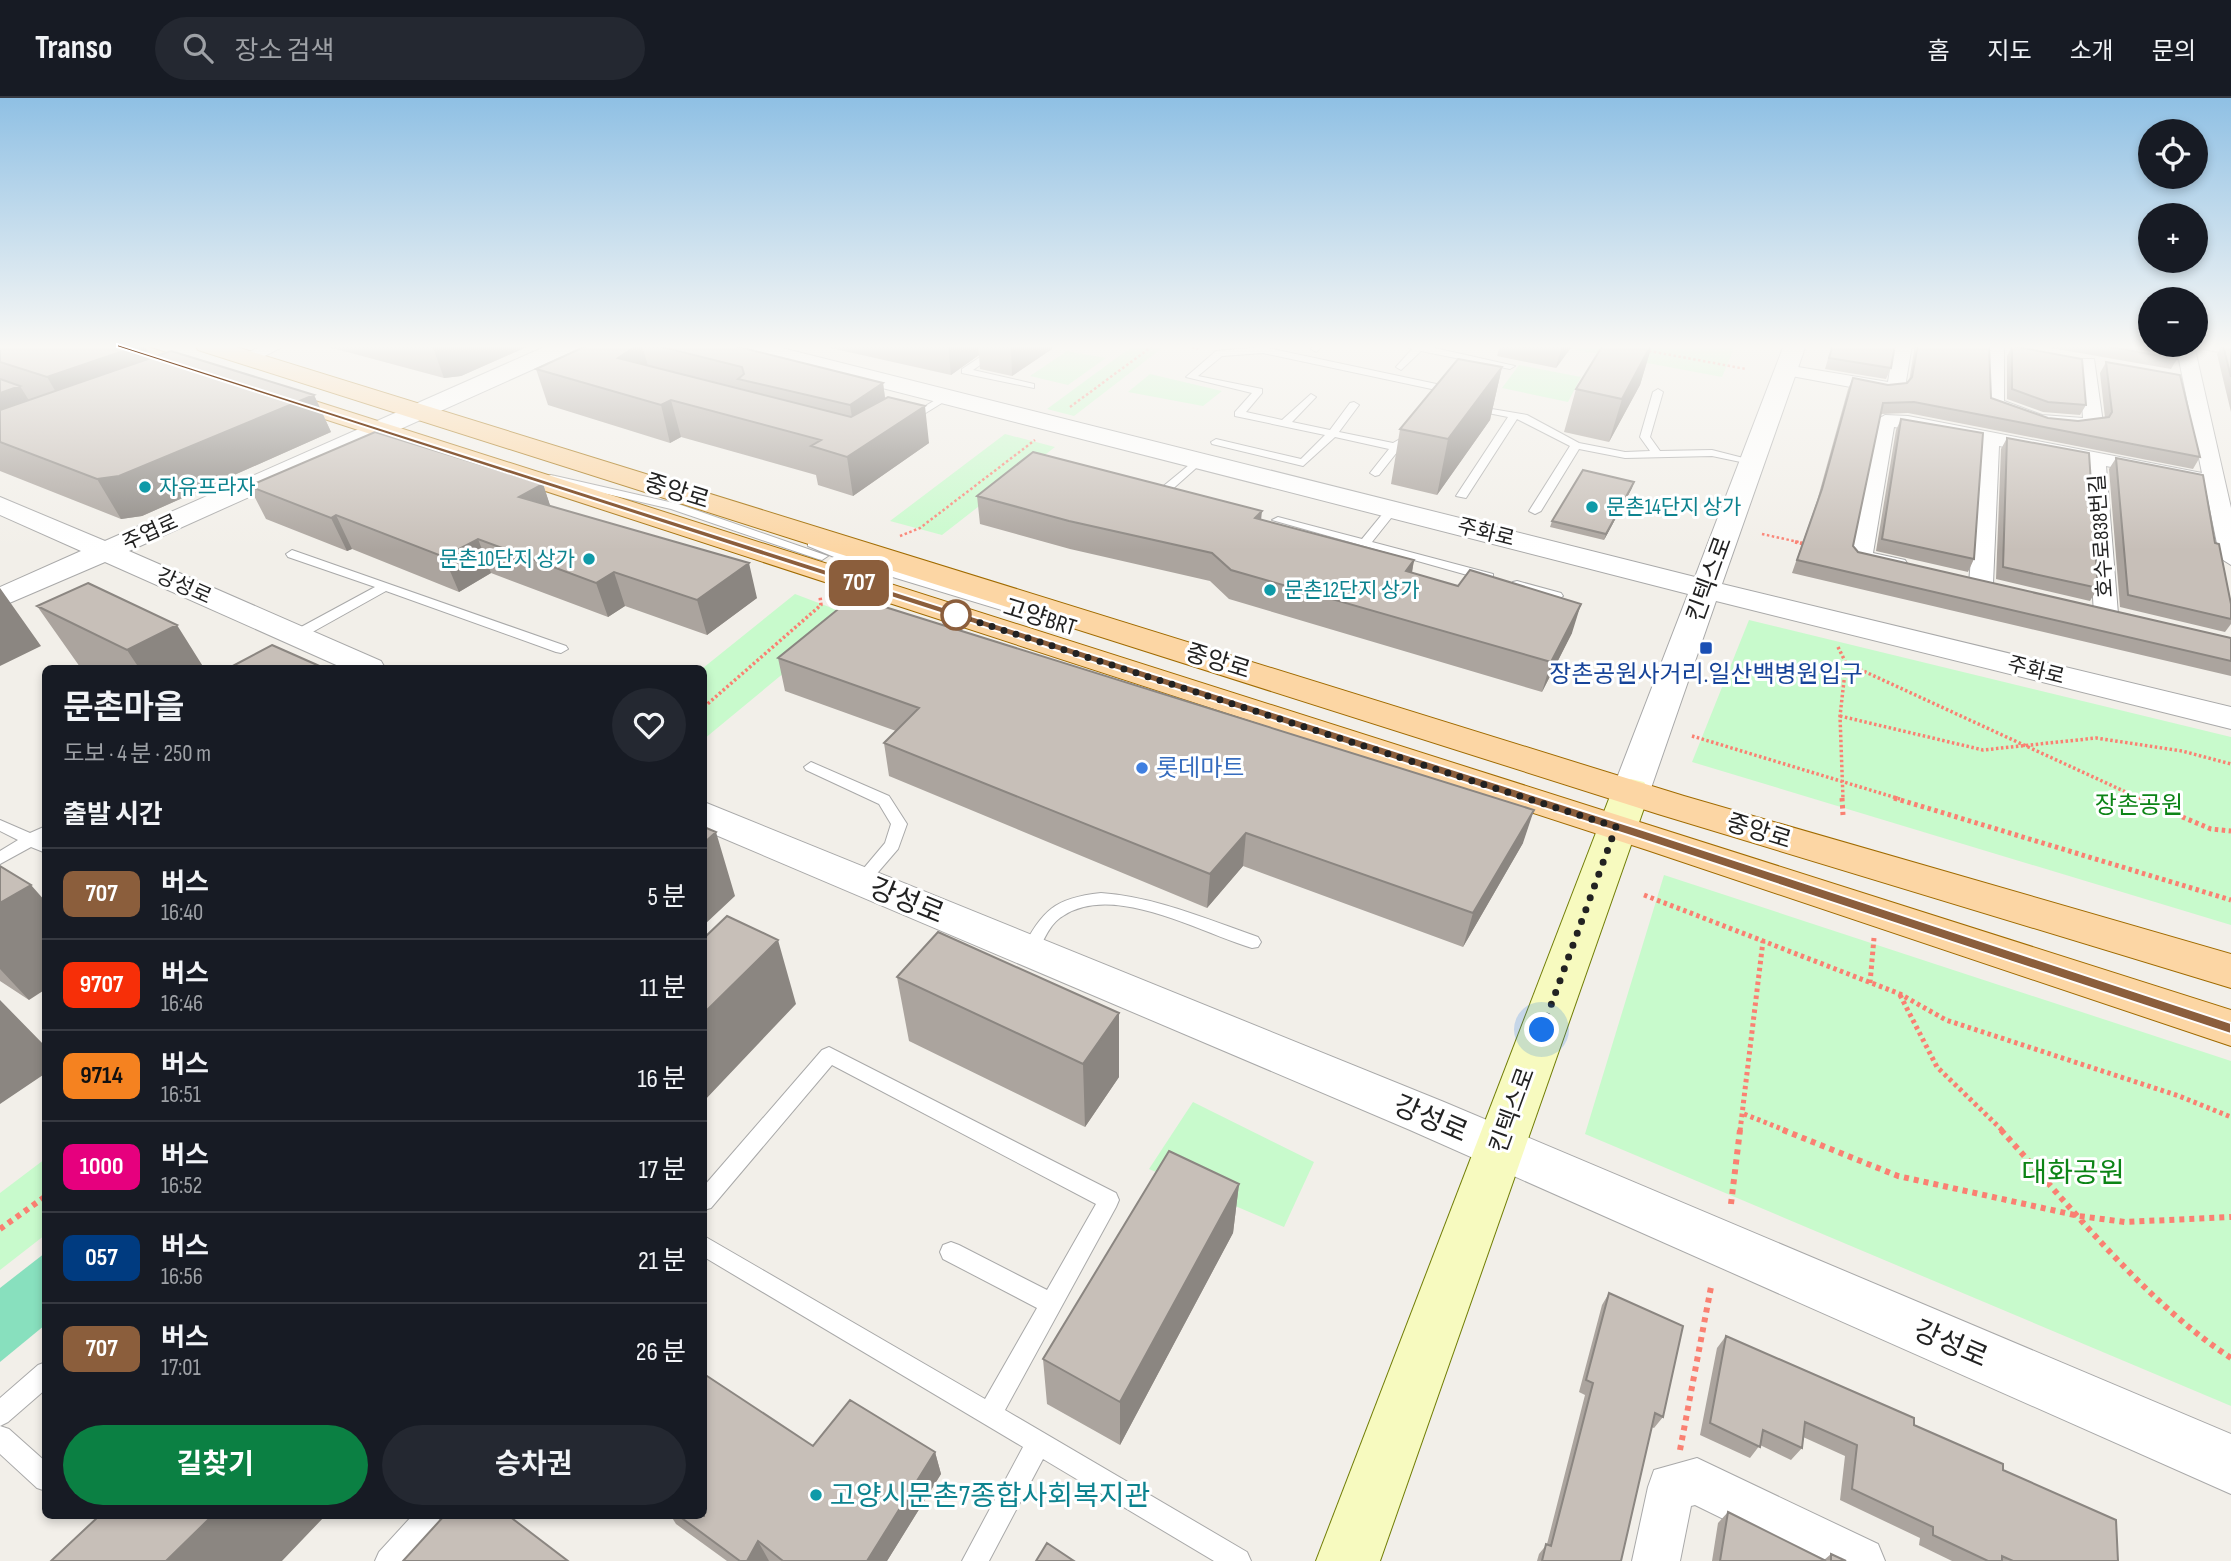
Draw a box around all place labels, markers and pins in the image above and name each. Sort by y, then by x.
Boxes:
place label: 자유프라자 [159,475,256,500]
marker: 자유프라자 [137,479,153,495]
place label: 문촌14단지 상가 [1606,495,1741,520]
marker: 문촌14단지 상가 [1584,499,1600,515]
place label: 문촌10단지 상가 [439,547,575,572]
marker: 문촌10단지 상가 [581,551,597,567]
place label: 문촌12단지 상가 [1284,578,1420,603]
marker: 문촌12단지 상가 [1262,582,1278,598]
unlabelled marker [941,600,971,630]
marker: 장촌공원사거리.일산백병원입구 [1698,640,1714,656]
place label: 장촌공원사거리.일산백병원입구 [1549,660,1863,689]
place label: 롯데마트 [1156,754,1244,783]
marker: 롯데마트 [1134,760,1150,776]
place label: 고양시문촌7종합사회복지관 [830,1480,1150,1513]
marker: 고양시문촌7종합사회복지관 [808,1487,824,1503]

